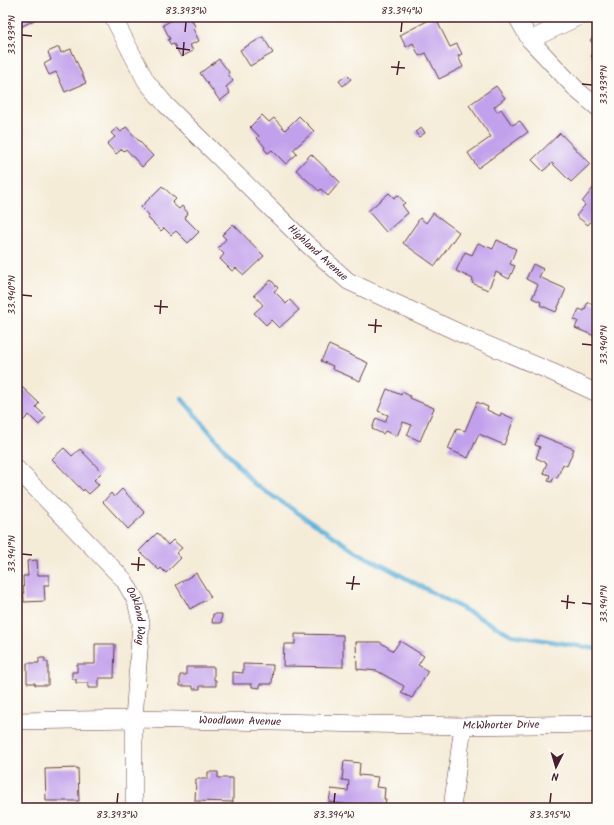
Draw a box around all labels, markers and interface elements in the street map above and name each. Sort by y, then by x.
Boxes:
text: 83.393°W [165,3,207,19]
text: 83.394°W [381,3,423,19]
text: 33.939°N [4,15,20,55]
text: 33.939°N [596,65,612,105]
street label: Highland Avenue [283,220,352,286]
text: 33.940°N [4,275,20,315]
text: 33.940°N [596,325,612,365]
text: 33.941°N [4,535,20,573]
street label: Oakland Way [121,583,150,646]
text: 33.941°N [596,585,612,623]
street label: Woodlawn Avenue [199,711,281,731]
street label: McWhorter Drive [462,716,540,735]
north arrow [536,747,576,787]
text: N [551,767,559,785]
text: 83.393°W [96,807,138,823]
text: 83.394°W [313,807,355,823]
text: 83.395°W [529,807,571,823]

